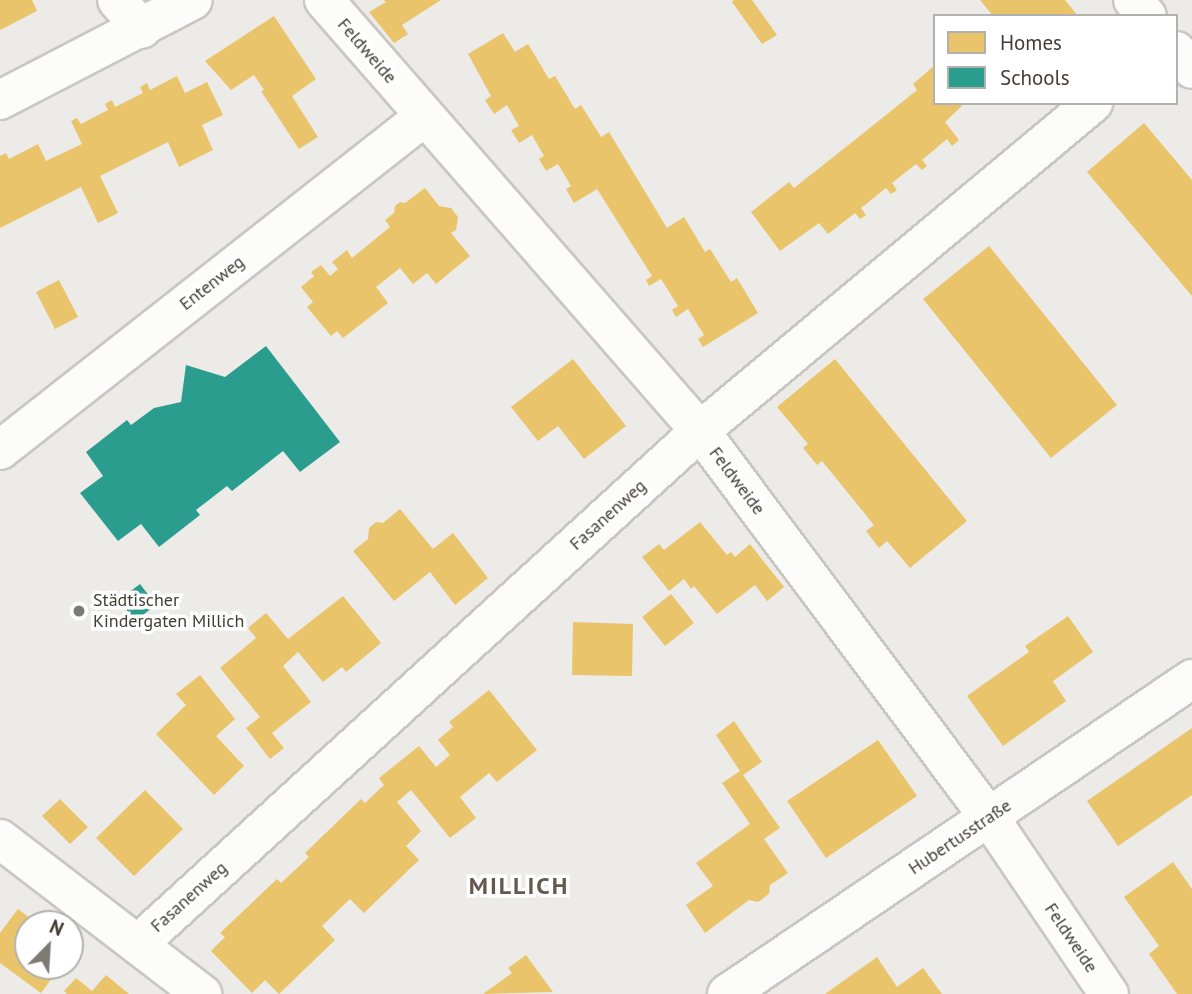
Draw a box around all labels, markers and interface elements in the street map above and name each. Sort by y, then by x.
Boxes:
street label: Feldweide [333,14,401,88]
legend [933,14,1178,105]
text: Homes [1000,29,1062,56]
text: Schools [1000,64,1070,91]
street label: Entenweg [175,251,249,315]
street label: Feldweide [705,443,769,519]
street label: Fasanenweg [565,475,651,555]
place label: Städtischer Kindergaten Millich [93,590,244,632]
marker: Städtischer Kindergaten Millich [71,603,87,619]
street label: Hubertusstraße [905,795,1015,879]
street label: Fasanenweg [146,857,232,937]
district label: MILLICH [470,872,568,900]
street label: Feldweide [1040,899,1102,977]
north arrow [14,910,84,980]
text: N [46,914,67,941]

